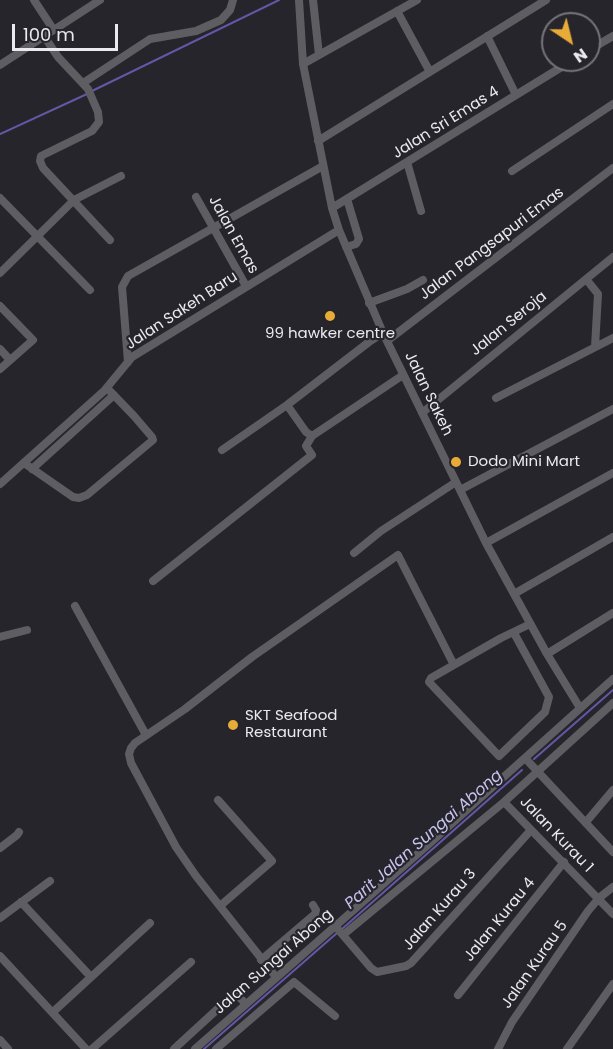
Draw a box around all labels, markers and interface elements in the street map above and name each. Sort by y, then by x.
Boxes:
scale bar [15,12,122,50]
north arrow [541,12,601,72]
text: 100 m [23,22,75,47]
text: N [569,43,592,68]
street label: Jalan Sri Emas 4 [389,83,503,163]
street label: Jalan Pangsapuri Emas [416,184,568,304]
street label: Jalan Emas [204,193,262,277]
street label: Jalan Sakeh Baru [123,268,241,354]
street label: Jalan Seroja [467,288,551,360]
marker: 99 hawker centre [323,309,337,323]
place label: 99 hawker centre [265,325,395,343]
street label: Jalan Sakeh [400,349,456,439]
place label: Dodo Mini Mart [468,453,580,471]
marker: Dodo Mini Mart [449,455,463,469]
place label: SKT Seafood Restaurant [245,707,337,742]
marker: SKT Seafood Restaurant [226,718,240,732]
water label: Parit Jalan Sungai Abong [341,766,507,914]
street label: Jalan Kurau 1 [515,793,597,877]
street label: Jalan Kurau 3 [400,865,480,955]
street label: Jalan Kurau 4 [461,874,539,966]
street label: Jalan Sungai Abong [211,906,337,1018]
street label: Jalan Kurau 5 [498,918,572,1012]

